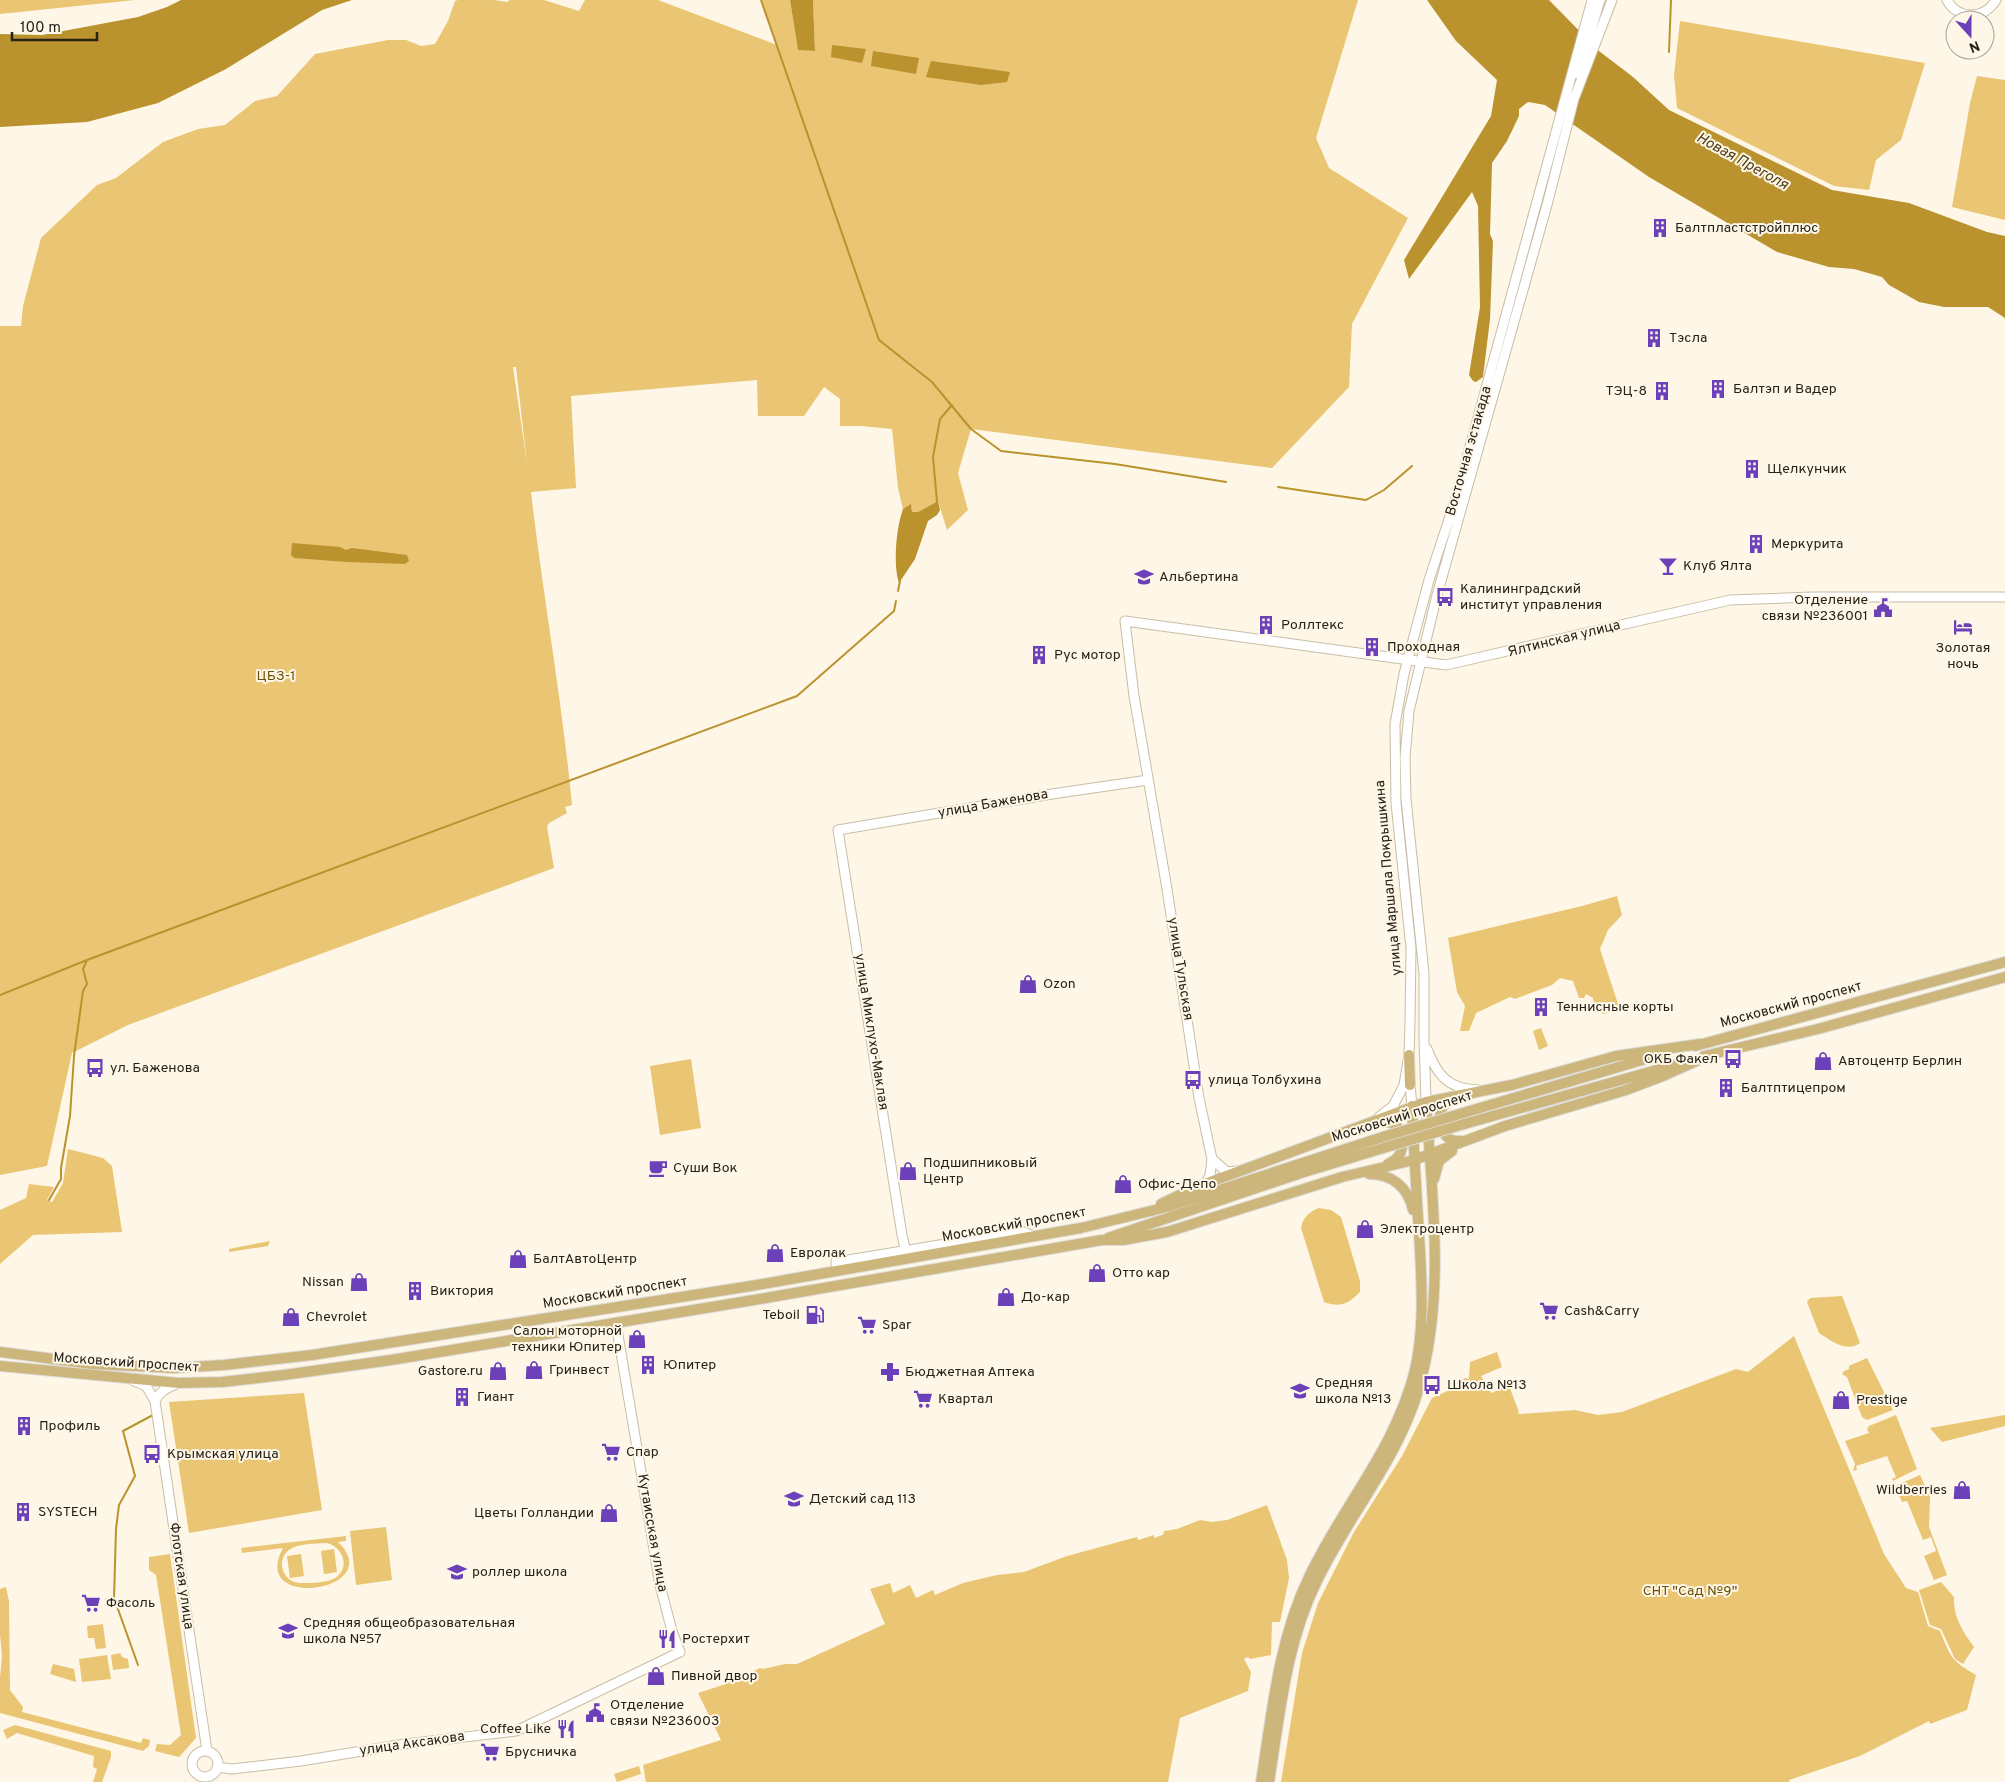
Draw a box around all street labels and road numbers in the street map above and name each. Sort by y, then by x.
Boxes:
street label: Восточная эстакада [1442,384,1496,518]
street label: Ялтинская улица [1506,617,1622,661]
street label: улица Маршала Покрышкина [1372,780,1406,976]
street label: улица Баженова [937,786,1049,822]
street label: улица Тульская [1163,916,1197,1022]
street label: улица Миклухо-Маклая [850,952,892,1112]
street label: Московский проспект [1718,978,1864,1032]
street label: Московский проспект [1330,1088,1474,1146]
street label: Московский проспект [941,1204,1087,1246]
street label: Московский проспект [542,1273,688,1313]
street label: Московский проспект [53,1349,199,1377]
street label: Кутаисская улица [633,1473,671,1593]
street label: Флотская улица [165,1521,197,1631]
street label: улица Аксакова [358,1728,466,1760]

